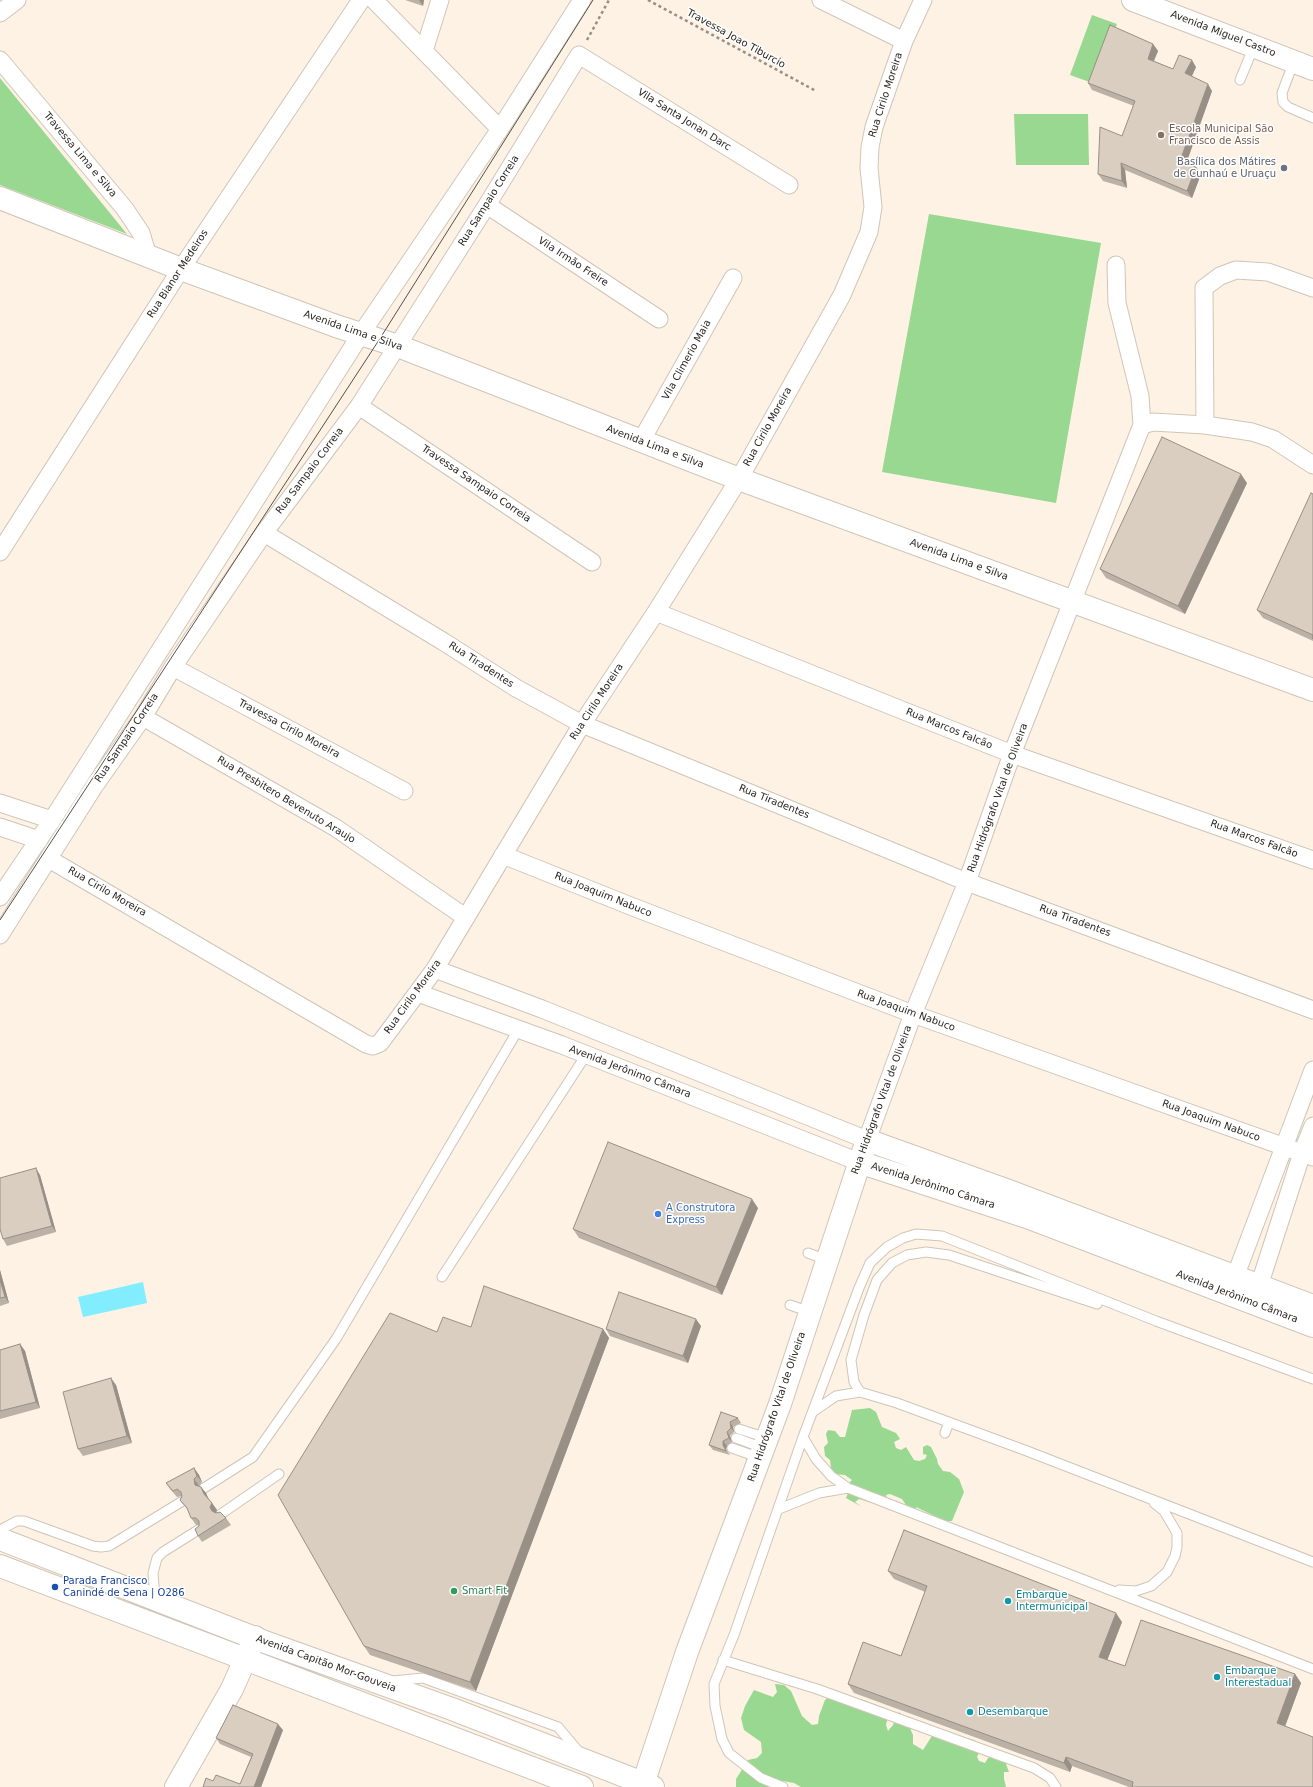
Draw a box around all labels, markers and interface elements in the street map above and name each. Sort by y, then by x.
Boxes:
street label: Travessa Joao Tiburcio [685,7,787,71]
street label: Avenida Miguel Castro [1169,8,1277,60]
street label: Rua Cirilo Moreira [867,51,905,139]
street label: Vila Santa Jonan Darc [635,86,733,154]
street label: Travessa Lima e Silva [41,110,119,200]
place label: Escola Municipal São Francisco de Assis [1169,123,1274,146]
marker: Escola Municipal São Francisco de Assis [1156,130,1166,140]
street label: Rua Sampaio Correia [456,153,522,249]
place label: Basílica dos Mátires de Cunhaú e Uruaçu [1174,156,1276,180]
marker: Basílica dos Mátires de Cunhaú e Uruaçu [1279,163,1289,173]
street label: Rua Bianor Medeiros [145,228,211,320]
street label: Vila Irmão Freire [536,235,610,289]
street label: Avenida Lima e Silva [302,308,404,354]
street label: Vila Climerio Maia [660,318,714,402]
street label: Rua Cirilo Moreira [741,385,795,469]
street label: Avenida Lima e Silva [604,423,706,471]
street label: Rua Sampaio Correia [274,426,346,516]
street label: Travessa Sampaio Correia [419,443,533,525]
street label: Avenida Lima e Silva [908,537,1010,583]
street label: Rua Tiradentes [446,640,516,690]
street label: Rua Cirilo Moreira [568,662,626,742]
street label: Rua Sampaio Correia [93,691,161,785]
street label: Travessa Cirilo Moreira [236,697,342,761]
street label: Rua Marcos Falcão [904,706,994,752]
street label: Rua Hidrógrafo Vital de Oliveira [965,722,1031,874]
street label: Rua Presbitero Bevenuto Araujo [215,754,357,846]
street label: Rua Tiradentes [737,782,811,822]
street label: Rua Marcos Falcão [1209,818,1299,860]
street label: Rua Cirilo Moreira [66,865,148,919]
street label: Rua Joaquim Nabuco [553,870,653,920]
street label: Rua Tiradentes [1038,903,1112,939]
street label: Rua Cirilo Moreira [382,958,444,1036]
street label: Rua Joaquim Nabuco [855,988,957,1034]
street label: Rua Hidrógrafo Vital de Oliveira [849,1024,915,1176]
street label: Avenida Jerônimo Câmara [567,1043,693,1101]
street label: Rua Joaquim Nabuco [1160,1098,1262,1144]
street label: Avenida Jerônimo Câmara [870,1160,996,1212]
place label: A Construtora Express [666,1202,735,1226]
marker: A Construtora Express [653,1209,663,1219]
street label: Avenida Jerônimo Câmara [1174,1268,1300,1326]
street label: Rua Hidrógrafo Vital de Oliveira [746,1330,808,1484]
place label: Parada Francisco Canindé de Sena | O286 [63,1575,185,1598]
marker: Parada Francisco Canindé de Sena | O286 [50,1582,60,1592]
place label: Smart Fit [462,1585,507,1597]
marker: Smart Fit [449,1586,459,1596]
place label: Embarque Intermunicipal [1016,1589,1088,1612]
marker: Embarque Intermunicipal [1003,1596,1013,1606]
street label: Avenida Capitão Mor-Gouveia [254,1633,398,1695]
place label: Embarque Interestadual [1225,1665,1291,1688]
marker: Embarque Interestadual [1212,1672,1222,1682]
place label: Desembarque [978,1706,1048,1718]
marker: Desembarque [965,1707,975,1717]

